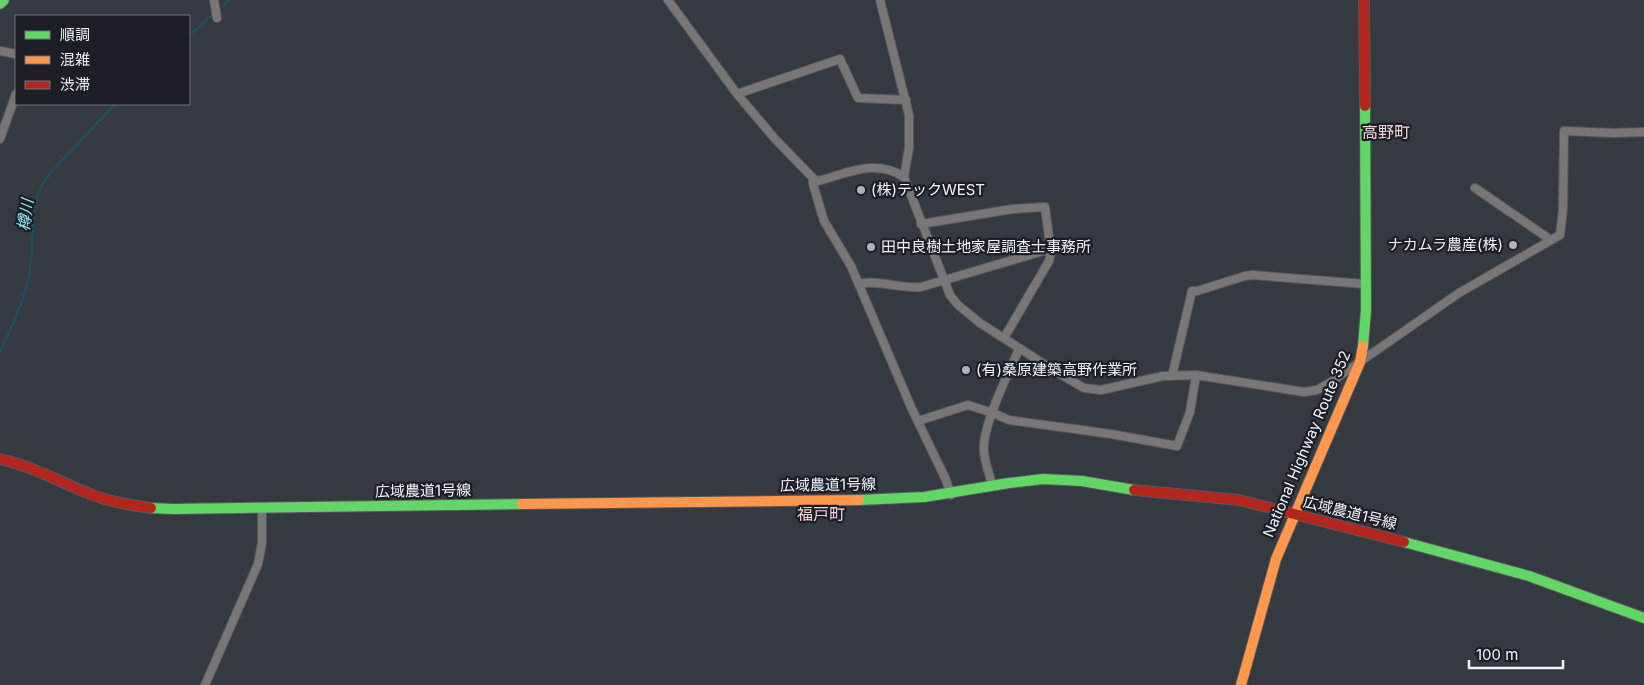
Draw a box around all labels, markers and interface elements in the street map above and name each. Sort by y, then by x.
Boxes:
legend [15,15,190,105]
text: 順調 [60,25,90,44]
text: 混雑 [60,50,90,69]
text: 渋滞 [60,75,90,94]
district label: 高野町 [1362,122,1410,142]
place label: (株)テックWEST [871,180,985,199]
marker: (株)テックWEST [855,184,867,196]
water label: 樽川 [13,196,37,232]
place label: ナカムラ農産(株) [1388,235,1503,254]
place label: 田中良樹土地家屋調査士事務所 [881,237,1091,256]
marker: ナカムラ農産(株) [1507,239,1519,251]
marker: 田中良樹土地家屋調査士事務所 [865,241,877,253]
street label: National Highway Route 352 [1259,348,1355,540]
place label: (有)桑原建築高野作業所 [976,360,1137,379]
marker: (有)桑原建築高野作業所 [960,364,972,376]
street label: 広域農道1号線 [780,474,876,495]
street label: 広域農道1号線 [375,480,471,501]
street label: 広域農道1号線 [1301,492,1399,533]
district label: 福戸町 [797,504,845,524]
scale bar [1469,638,1563,670]
text: 100 m [1476,645,1518,664]

